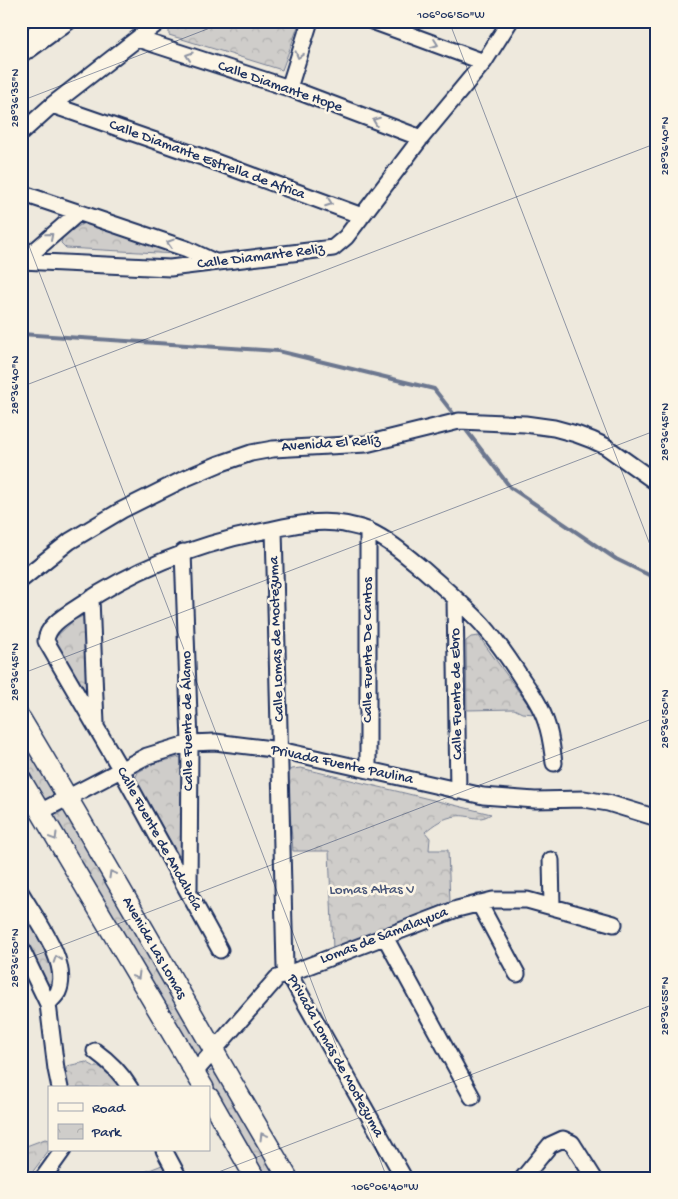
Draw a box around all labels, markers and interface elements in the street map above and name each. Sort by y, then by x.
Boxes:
text: 106°06'50"W [416,9,485,23]
one-way arrow [430,38,438,48]
one-way arrow [295,50,305,58]
one-way arrow [186,51,194,61]
street label: Calle Diamante Hope [215,57,345,117]
text: 28°36'35"N [9,69,23,127]
street label: Calle Diamante Estrella de Africa [107,116,308,204]
one-way arrow [372,117,380,127]
text: 28°36'40"N [659,117,673,175]
one-way arrow [324,197,332,207]
one-way arrow [44,234,53,242]
one-way arrow [166,239,174,249]
street label: Calle Diamante Reliz [196,240,326,274]
text: 28°36'40"N [9,356,23,414]
text: 28°36'45"N [659,403,673,461]
street label: Avenida El Relíz [281,432,381,456]
street label: Calle Lomas de Moctezuma [265,555,289,722]
street label: Calle Fuente De Cantos [359,577,377,723]
street label: Calle Fuente de Ebro [447,628,467,760]
text: 28°36'45"N [9,643,23,701]
street label: Calle Fuente de Álamo [178,650,198,791]
text: 28°36'50"N [659,689,673,749]
street label: Privada Fuente Paulina [268,741,415,789]
street label: Calle Fuente de Andalucía [112,764,206,915]
one-way arrow [48,831,58,840]
one-way arrow [108,870,118,879]
park label: Lomas Altas V [329,881,415,899]
street label: Avenida Las Lomas [117,894,191,1003]
street label: Lomas de Samalayuca [318,903,451,969]
text: 28°36'50"N [9,928,23,988]
one-way arrow [53,956,63,964]
street label: Privada Lomas de Moctezuma [282,970,388,1141]
one-way arrow [131,971,141,980]
text: 28°36'55"N [659,977,673,1035]
legend [48,1086,210,1152]
text: Road [92,1100,126,1118]
text: Park [91,1124,122,1142]
one-way arrow [260,1132,270,1141]
text: 106°06'40"W [351,1181,418,1195]

